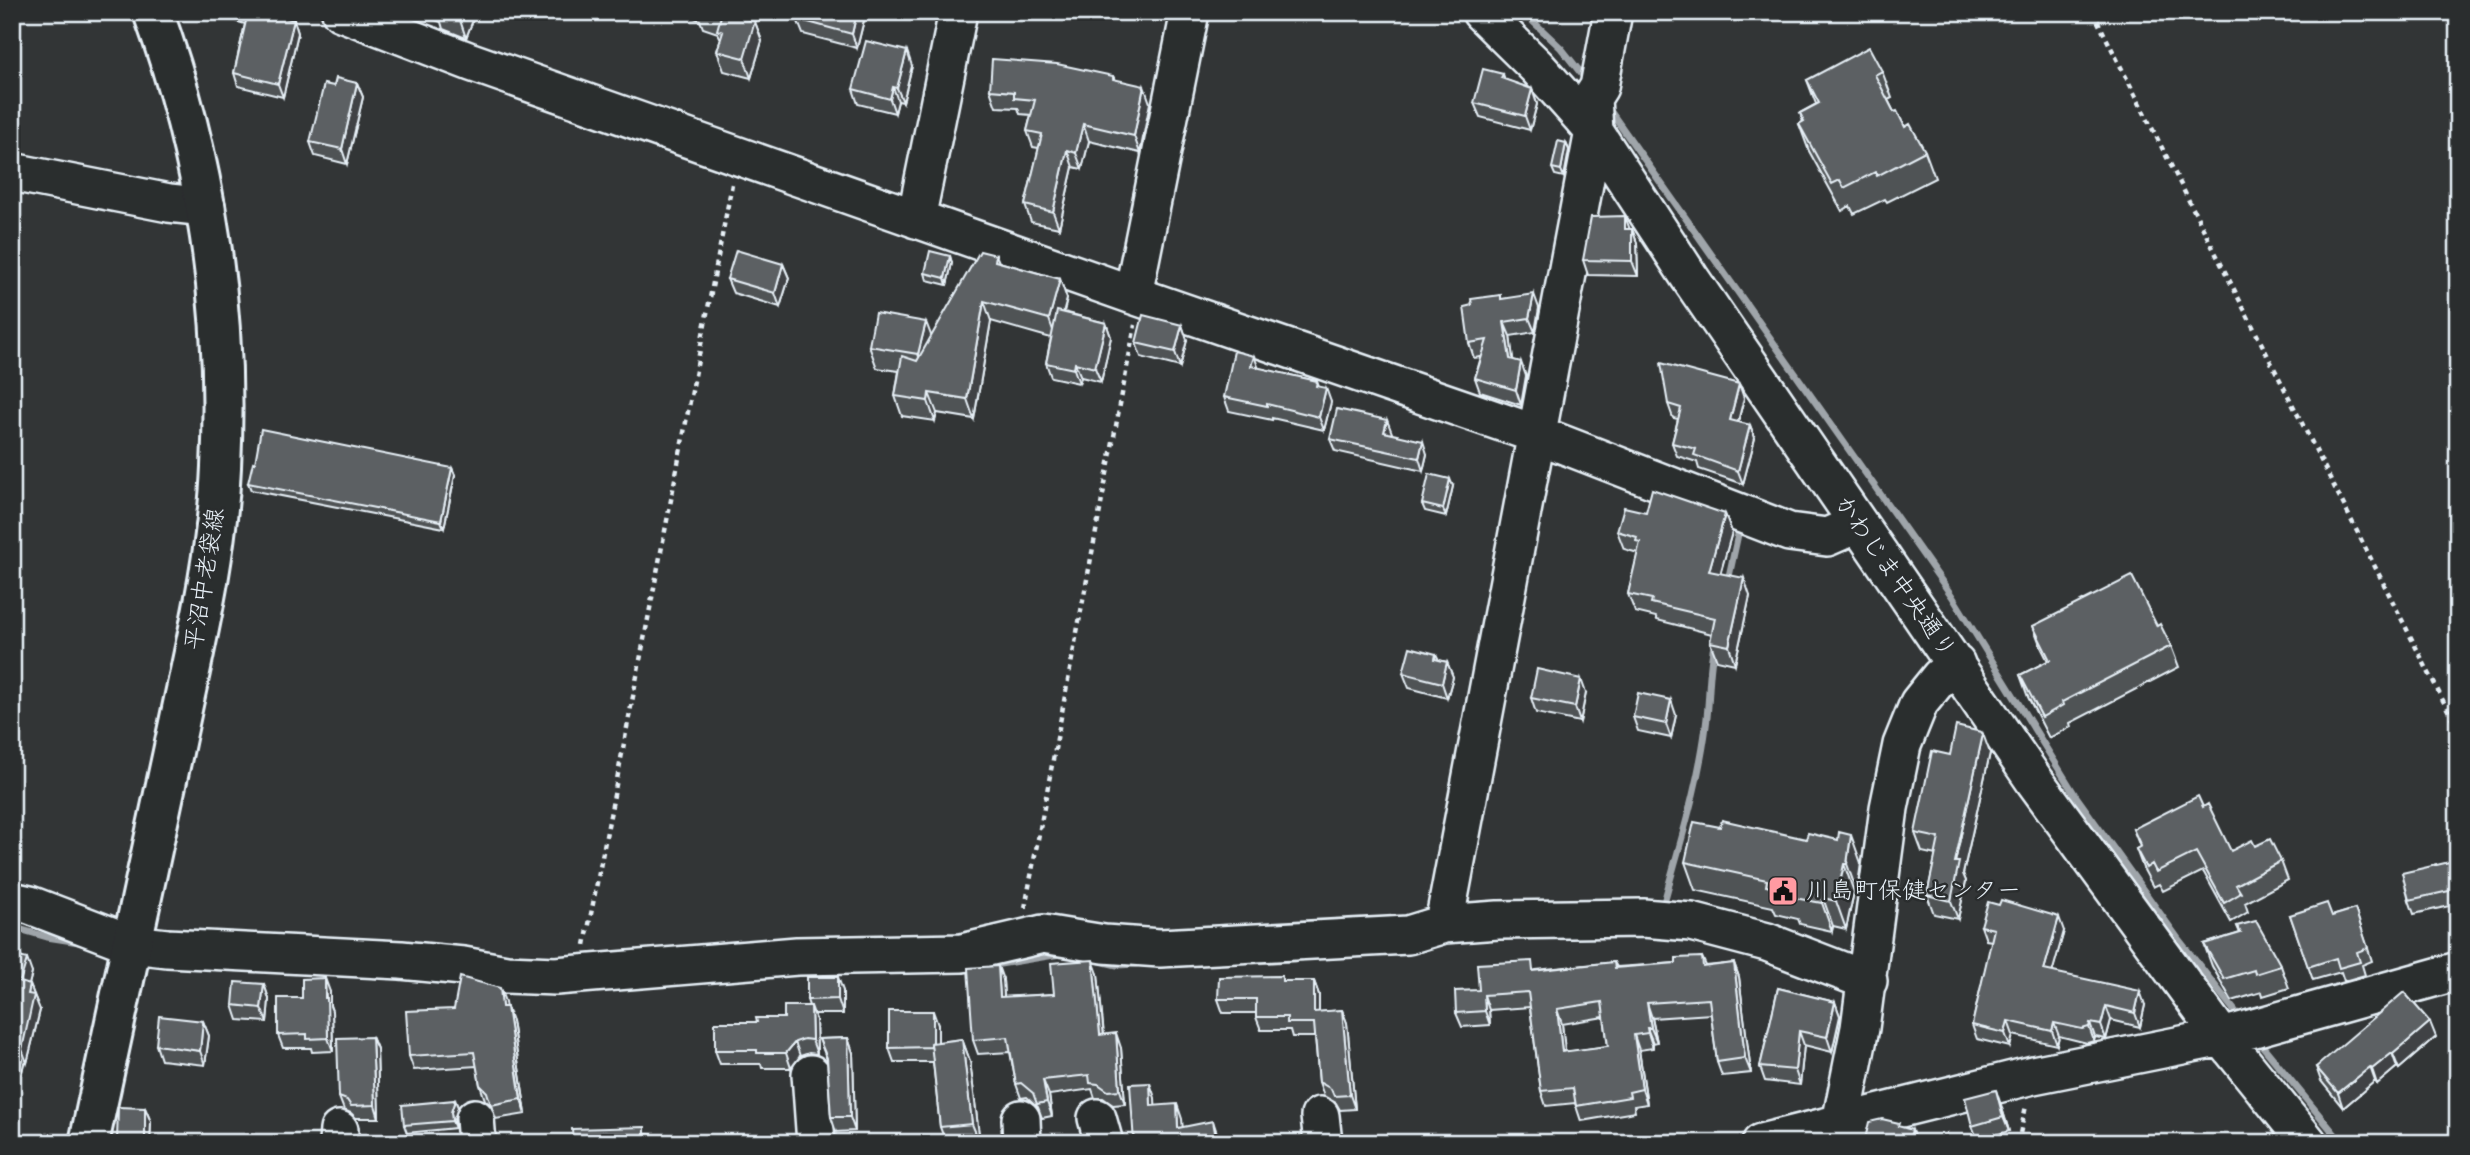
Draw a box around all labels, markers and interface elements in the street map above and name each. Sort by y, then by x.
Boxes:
street label: かわじま中央通り [1826,489,1964,665]
street label: 平沼中老袋線 [177,505,233,653]
public building icon: 川島町保健センター [1766,874,1800,908]
place label: 川島町保健センター [1806,874,2021,908]

